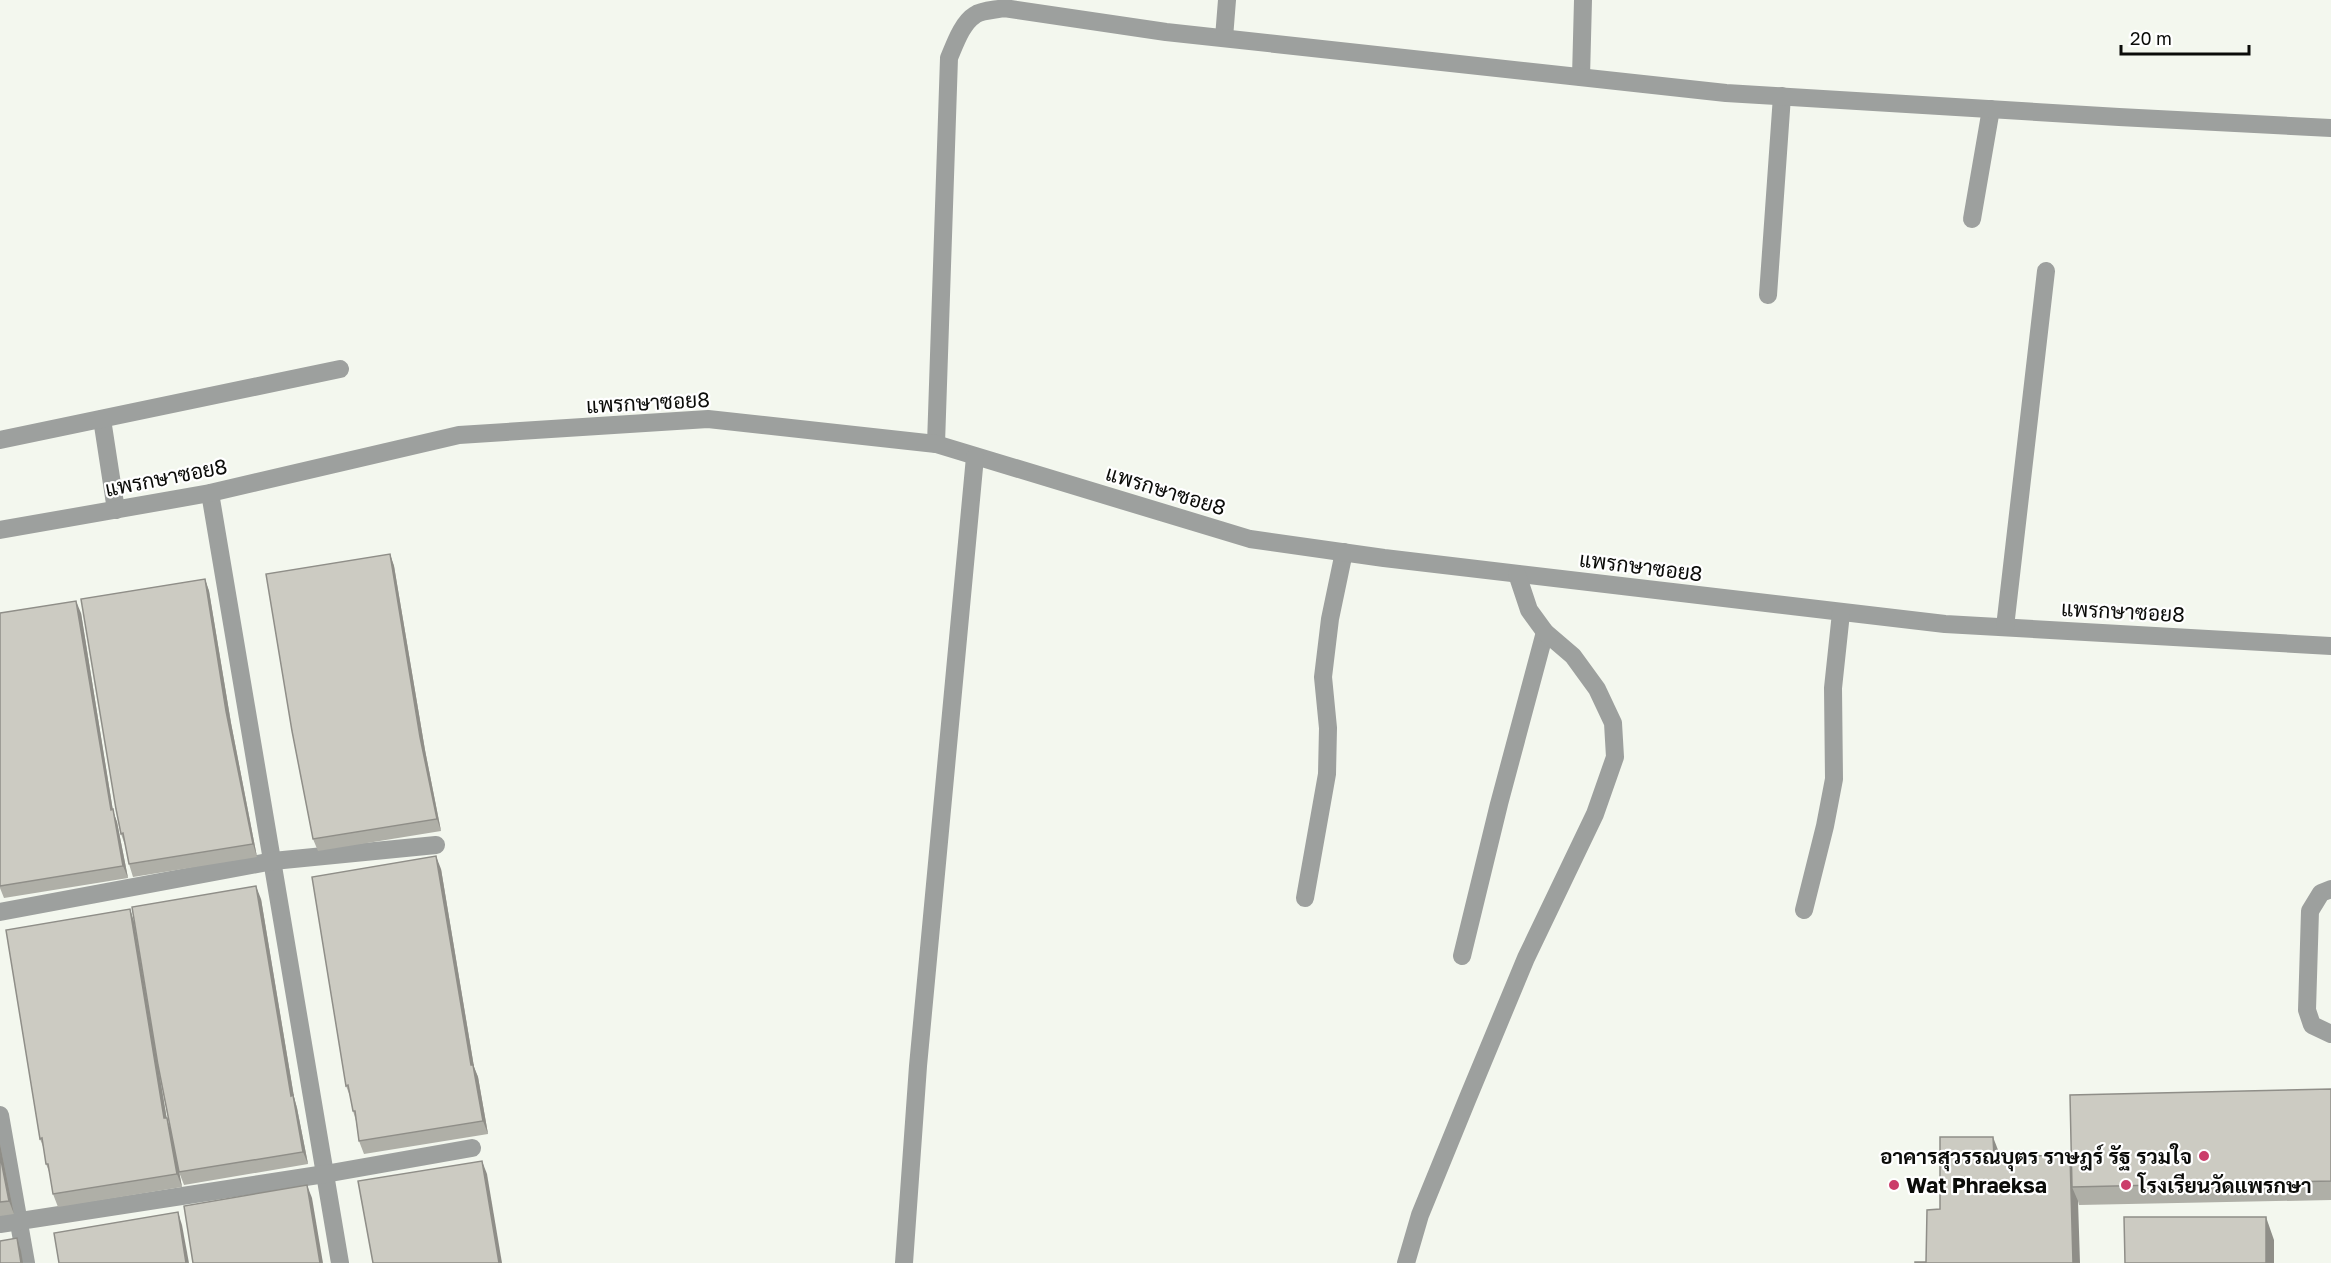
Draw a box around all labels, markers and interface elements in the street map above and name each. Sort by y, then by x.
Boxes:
scale bar [2121,18,2248,56]
text: 20 m [2130,27,2172,49]
street label: แพรกษาซอย8 [585,386,711,418]
street label: แพรกษาซอย8 [103,452,229,502]
street label: แพรกษาซอย8 [1103,459,1229,521]
street label: แพรกษาซอย8 [1578,546,1704,586]
street label: แพรกษาซอย8 [2060,595,2186,627]
place label: อาคารสุวรรณบุตร ราษฎร์ รัฐ รวมใจ [1880,1143,2192,1172]
marker: อาคารสุวรรณบุตร ราษฎร์ รัฐ รวมใจ [2197,1149,2211,1163]
place label: Wat Phraeksa [1906,1172,2047,1198]
place label: โรงเรียนวัดแพรกษา [2136,1172,2312,1198]
marker: Wat Phraeksa [1887,1178,1901,1192]
marker: โรงเรียนวัดแพรกษา [2119,1178,2133,1192]

